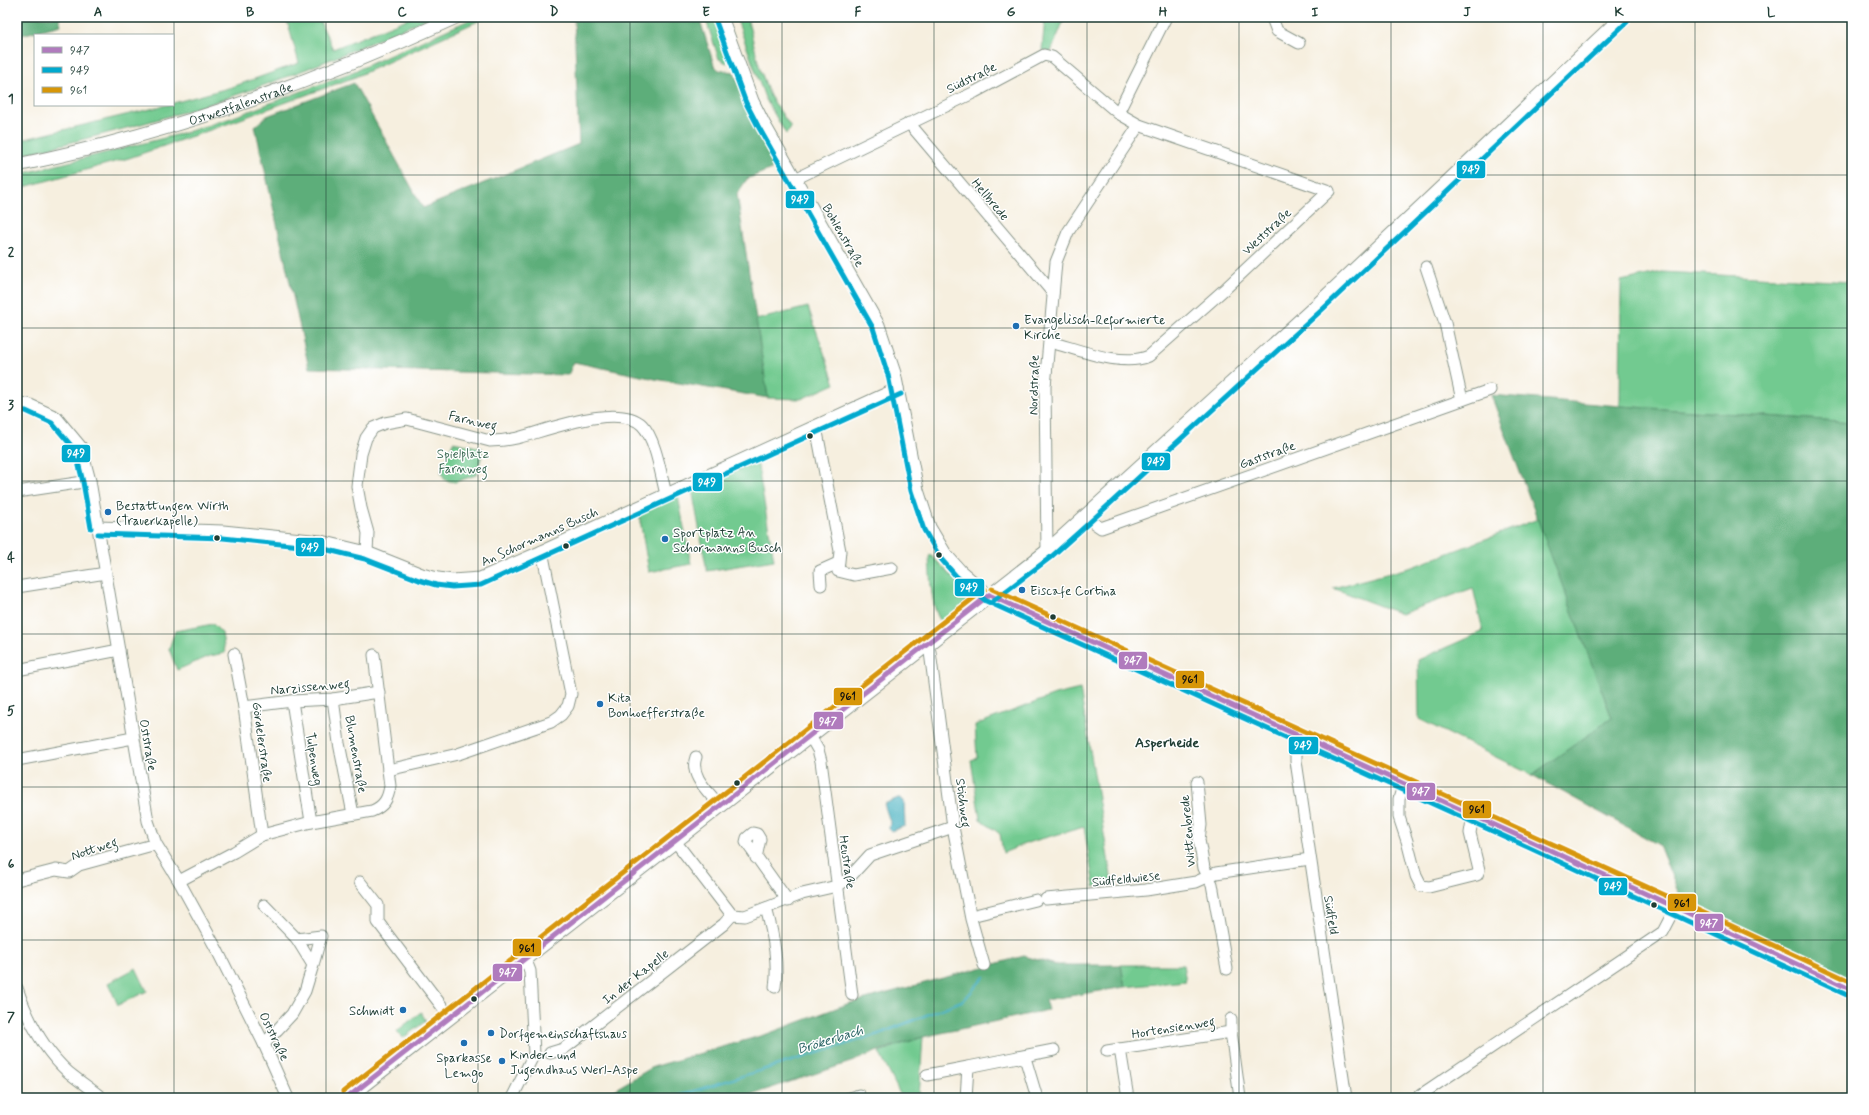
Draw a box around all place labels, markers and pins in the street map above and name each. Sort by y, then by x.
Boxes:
place label: Evangelisch-Reformierte Kirche [1024,312,1165,344]
marker: Evangelisch-Reformierte Kirche [1011,321,1021,331]
unlabelled marker [805,431,815,441]
place label: Bestattungen Wirth (Trauerkapelle) [116,498,229,530]
marker: Bestattungen Wirth (Trauerkapelle) [103,507,113,517]
place label: Sportplatz An Schormanns Busch [673,525,782,557]
unlabelled marker [212,533,222,543]
marker: Sportplatz An Schormanns Busch [660,534,670,544]
unlabelled marker [561,541,571,551]
unlabelled marker [934,550,944,560]
place label: Eiscafe Cortina [1030,583,1117,600]
marker: Eiscafe Cortina [1017,585,1027,595]
unlabelled marker [1048,612,1058,622]
place label: Kita Bonhoefferstraße [608,690,705,722]
marker: Kita Bonhoefferstraße [595,699,605,709]
unlabelled marker [732,778,742,788]
unlabelled marker [1649,900,1659,910]
unlabelled marker [469,994,479,1004]
place label: Schmidt [349,1003,395,1020]
marker: Schmidt [398,1005,408,1015]
place label: Dorfgemeinschaftshaus [499,1026,627,1043]
marker: Dorfgemeinschaftshaus [486,1028,496,1038]
marker: Sparkasse Lemgo [459,1038,469,1048]
place label: Kinder- und Jugendhaus Werl-Aspe [510,1047,638,1081]
place label: Sparkasse Lemgo [436,1050,492,1083]
marker: Kinder- und Jugendhaus Werl-Aspe [497,1056,507,1066]

